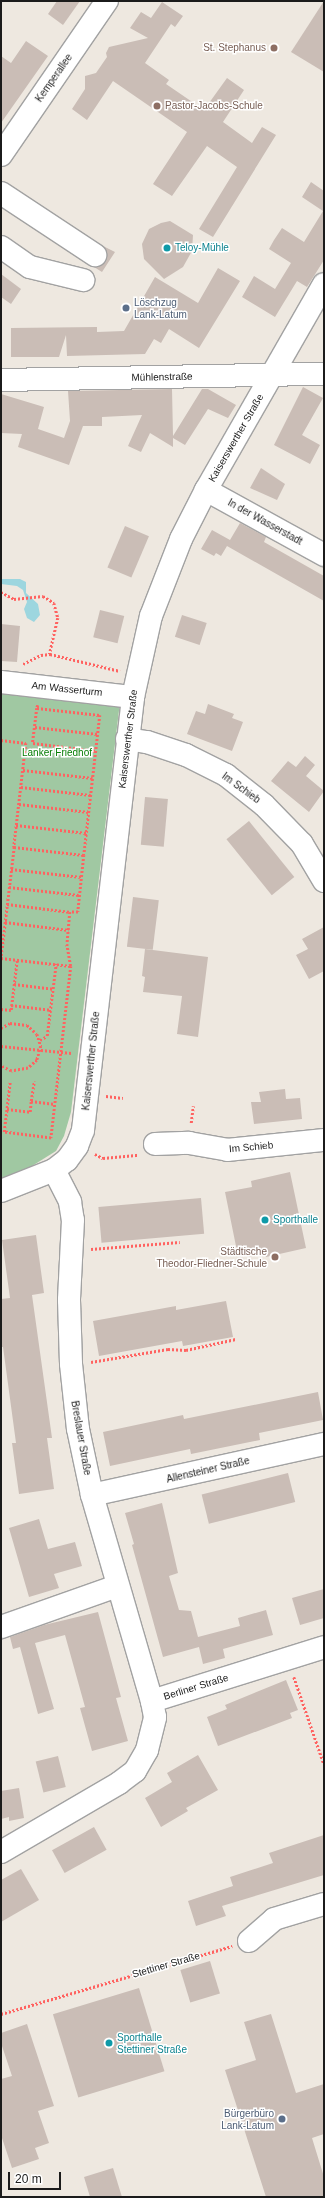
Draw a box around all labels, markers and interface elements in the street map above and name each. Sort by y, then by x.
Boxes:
place label: St. Stephanus [203,42,266,54]
marker: St. Stephanus [269,43,279,53]
street label: Kemperallee [33,52,75,104]
place label: Pastor-Jacobs-Schule [165,100,263,112]
marker: Pastor-Jacobs-Schule [152,101,162,111]
place label: Teloy-Mühle [175,242,229,254]
marker: Teloy-Mühle [162,243,172,253]
place label: Löschzug Lank-Latum [134,296,187,320]
marker: Löschzug Lank-Latum [121,303,131,313]
street label: Mühlenstraße [131,370,193,384]
street label: Kaiserswerther Straße [206,392,266,484]
street label: In der Wasserstadt [226,496,304,548]
street label: Am Wasserturm [31,679,103,699]
street label: Kaiserswerther Straße [116,689,140,789]
park label: Lanker Friedhof [22,747,92,759]
street label: Im Schieb [219,770,263,806]
street label: Kaiserswerther Straße [80,1011,102,1111]
street label: Im Schieb [228,1139,274,1155]
place label: Sporthalle [273,1214,318,1226]
marker: Sporthalle [260,1215,270,1225]
place label: Städtische Theodor-Fliedner-Schule [156,1245,267,1268]
marker: Städtische Theodor-Fliedner-Schule [270,1252,280,1262]
street label: Breslauer Straße [69,1400,93,1476]
street label: Allensteiner Straße [165,1455,251,1485]
street label: Berliner Straße [162,1671,230,1703]
street label: Stettiner Straße [131,1950,201,1980]
place label: Sporthalle Stettiner Straße [117,2031,187,2054]
marker: Sporthalle Stettiner Straße [104,2038,114,2048]
place label: Bürgerbüro Lank-Latum [221,2107,274,2130]
marker: Bürgerbüro Lank-Latum [277,2114,287,2124]
scale bar [10,2164,63,2190]
text: 20 m [15,2172,42,2186]

